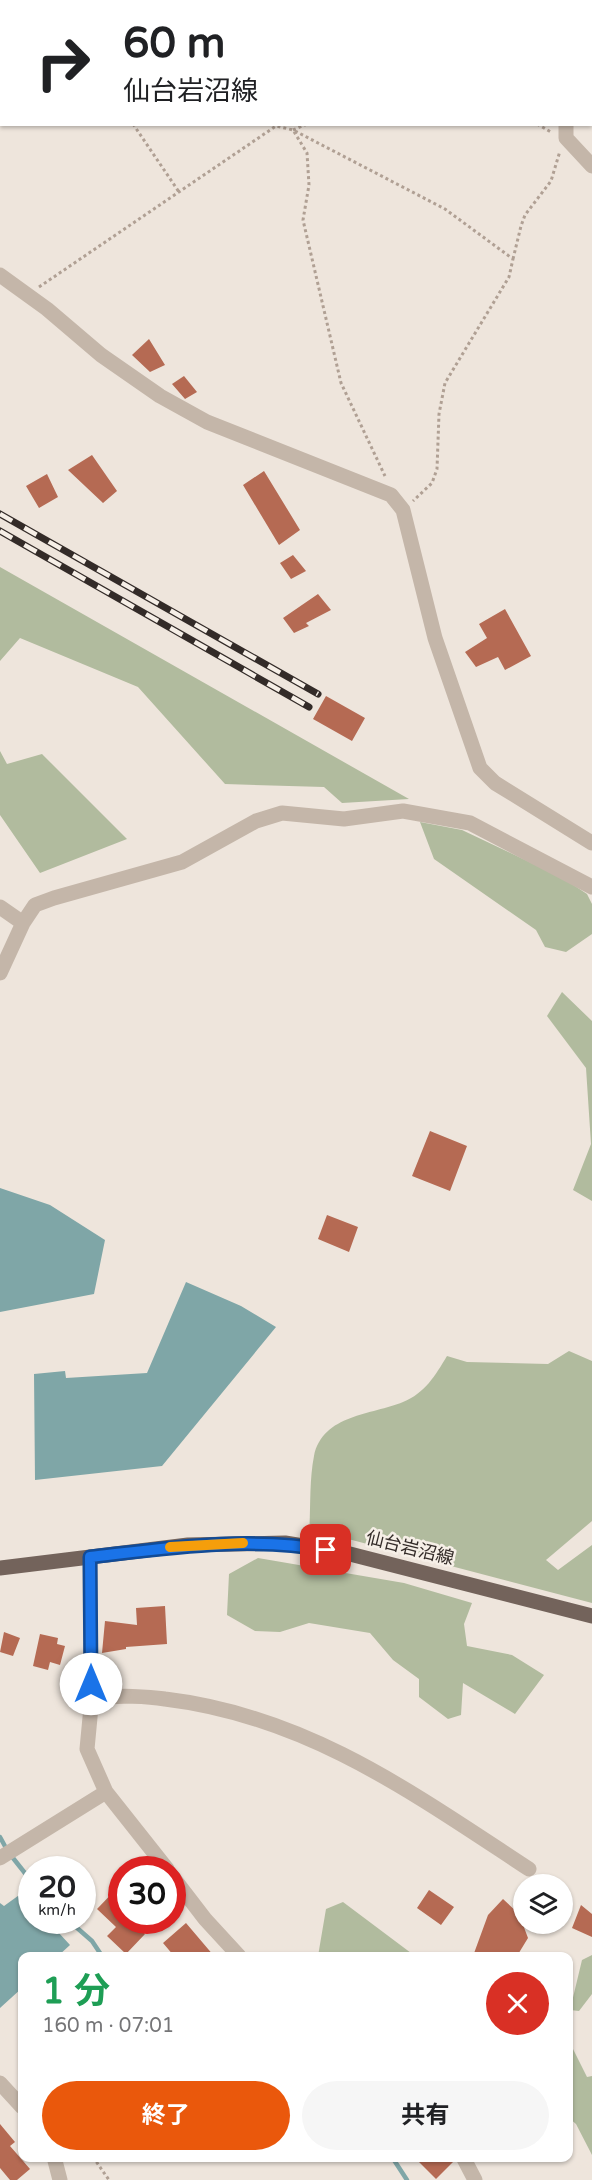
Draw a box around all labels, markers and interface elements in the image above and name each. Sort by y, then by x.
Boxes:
text: 60 m [123,18,225,69]
icon: right [24,24,102,102]
text: 仙台岩沼線 [123,75,258,108]
pin [300,1524,351,1575]
street label: 仙台岩沼線 [364,1526,456,1570]
icon: arrive [309,1533,342,1566]
position arrow [59,1652,123,1716]
speed limit sign: 30 [108,1856,186,1934]
text: 20 [38,1869,76,1906]
map controls [513,1874,573,1934]
button: layers [513,1874,573,1934]
text: km/h [38,1901,76,1919]
text: 1 分 [42,1970,110,2013]
button: close [486,1972,549,2035]
text: 160 m · 07:01 [42,2014,174,2038]
button: 終了 [42,2081,290,2150]
button: 共有 [302,2081,549,2150]

